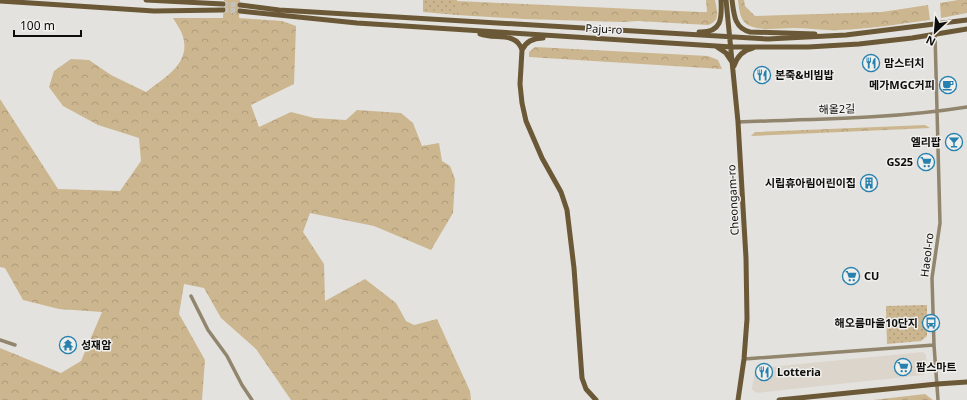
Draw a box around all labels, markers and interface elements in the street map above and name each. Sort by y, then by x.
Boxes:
scale bar [14,12,81,38]
north arrow [915,12,955,52]
text: 100 m [20,17,55,34]
street label: Paju-ro [585,20,623,37]
text: N [923,33,938,50]
restaurant icon: 맘스터치 [861,53,881,73]
place label: 맘스터치 [884,55,924,70]
restaurant icon: 본죽&비빔밥 [752,65,772,85]
place label: 본죽&비빔밥 [775,67,834,82]
cafe icon: 메가MGC커피 [938,75,958,95]
place label: 메가MGC커피 [869,77,935,92]
street label: 해올2길 [818,100,856,117]
bar icon: 엘리팝 [944,132,964,152]
place label: 엘리팝 [911,134,941,149]
supermarket icon: GS25 [916,152,936,172]
place label: GS25 [886,154,913,169]
street label: Cheongam-ro [723,164,742,236]
building icon: 시립휴아림어린이집 [859,173,879,193]
place label: 시립휴아림어린이집 [765,175,856,190]
street label: Haeol-ro [916,232,937,278]
supermarket icon: CU [841,266,861,286]
place label: CU [864,268,879,283]
bus stop icon: 해오름마을10단지 [921,313,941,333]
place label: 해오름마을10단지 [835,315,918,330]
temple icon: 성재암 [58,335,78,355]
place label: 성재암 [81,337,111,352]
supermarket icon: 팜스마트 [893,357,913,377]
place label: 팜스마트 [916,359,956,374]
restaurant icon: Lotteria [754,362,774,382]
place label: Lotteria [777,364,821,379]

